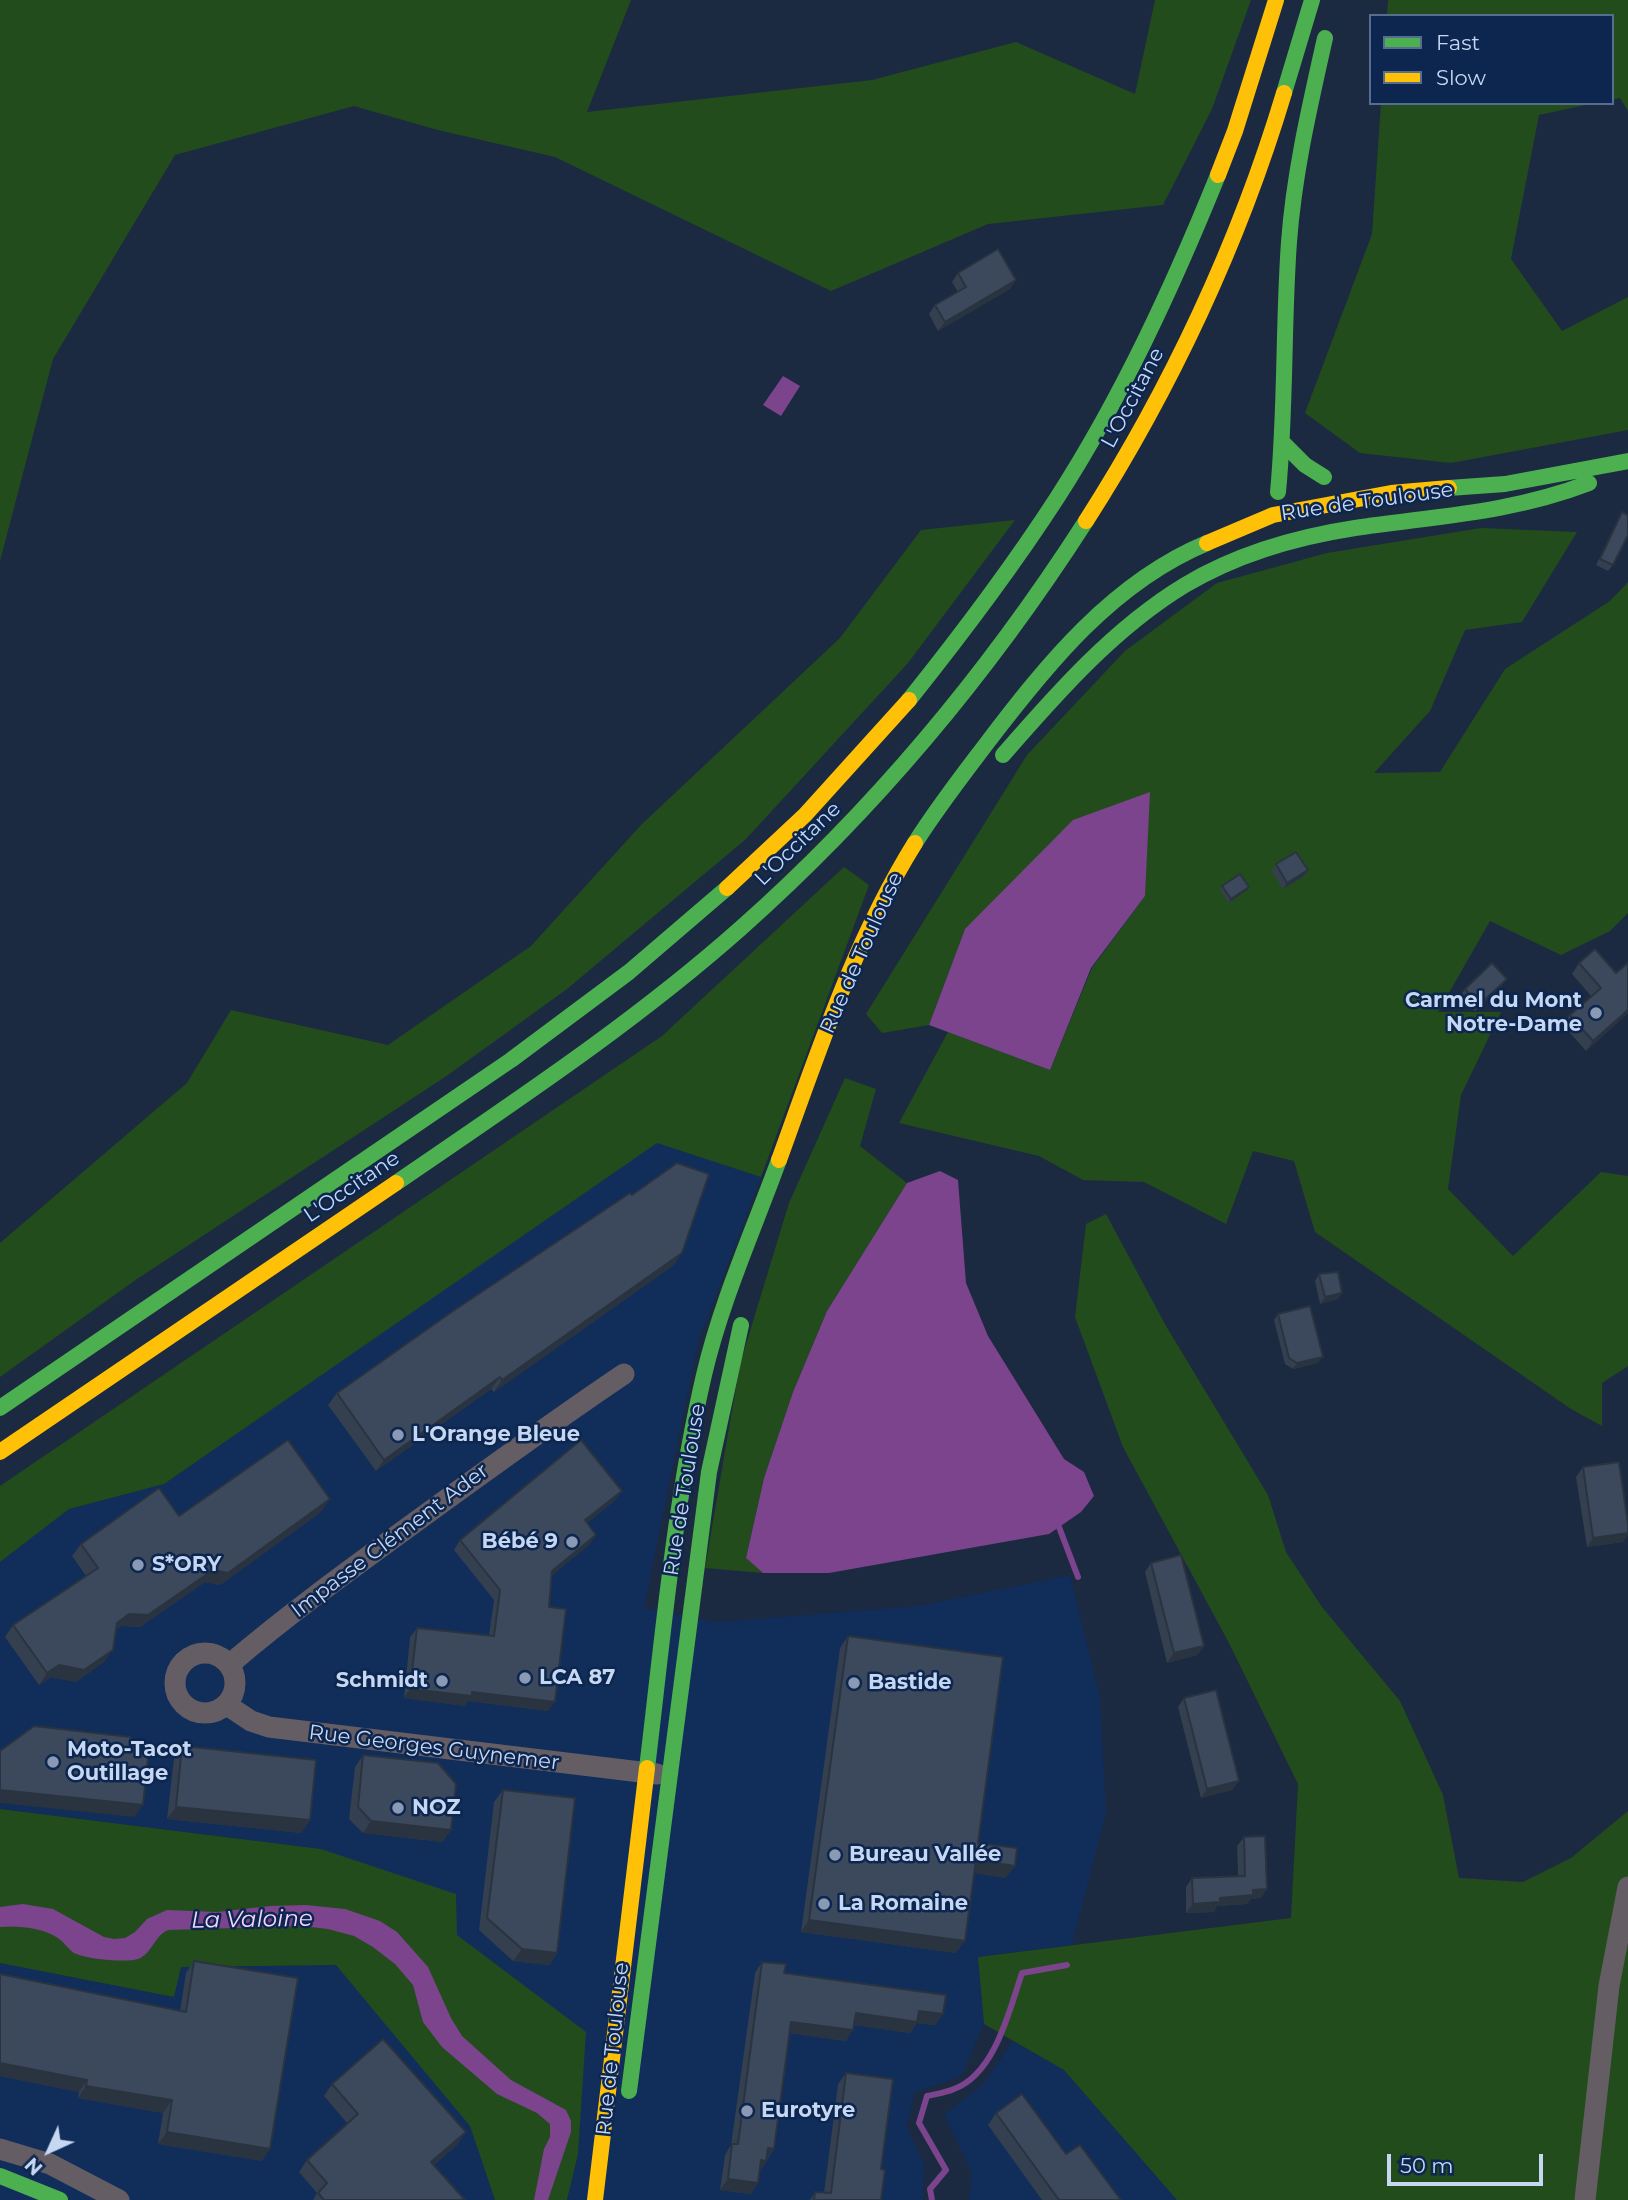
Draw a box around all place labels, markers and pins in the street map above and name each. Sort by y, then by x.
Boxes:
place label: Carmel du Mont Notre-Dame [1405,988,1582,1038]
marker: Carmel du Mont Notre-Dame [1588,1005,1604,1021]
place label: L'Orange Bleue [412,1422,580,1448]
marker: L'Orange Bleue [390,1427,406,1443]
place label: Bébé 9 [482,1529,558,1555]
marker: Bébé 9 [564,1534,580,1550]
place label: S*ORY [152,1552,221,1578]
marker: S*ORY [130,1557,146,1573]
place label: LCA 87 [539,1665,615,1691]
place label: Schmidt [336,1668,428,1694]
marker: LCA 87 [517,1670,533,1686]
place label: Bastide [868,1670,951,1696]
marker: Schmidt [434,1673,450,1689]
marker: Bastide [846,1675,862,1691]
place label: Moto-Tacot Outillage [67,1737,192,1787]
marker: Moto-Tacot Outillage [45,1754,61,1770]
place label: NOZ [412,1795,461,1821]
marker: NOZ [390,1800,406,1816]
place label: Bureau Vallée [849,1842,1001,1868]
marker: Bureau Vallée [827,1847,843,1863]
place label: La Romaine [838,1891,968,1917]
marker: La Romaine [816,1896,832,1912]
place label: Eurotyre [761,2098,855,2124]
marker: Eurotyre [739,2103,755,2119]

